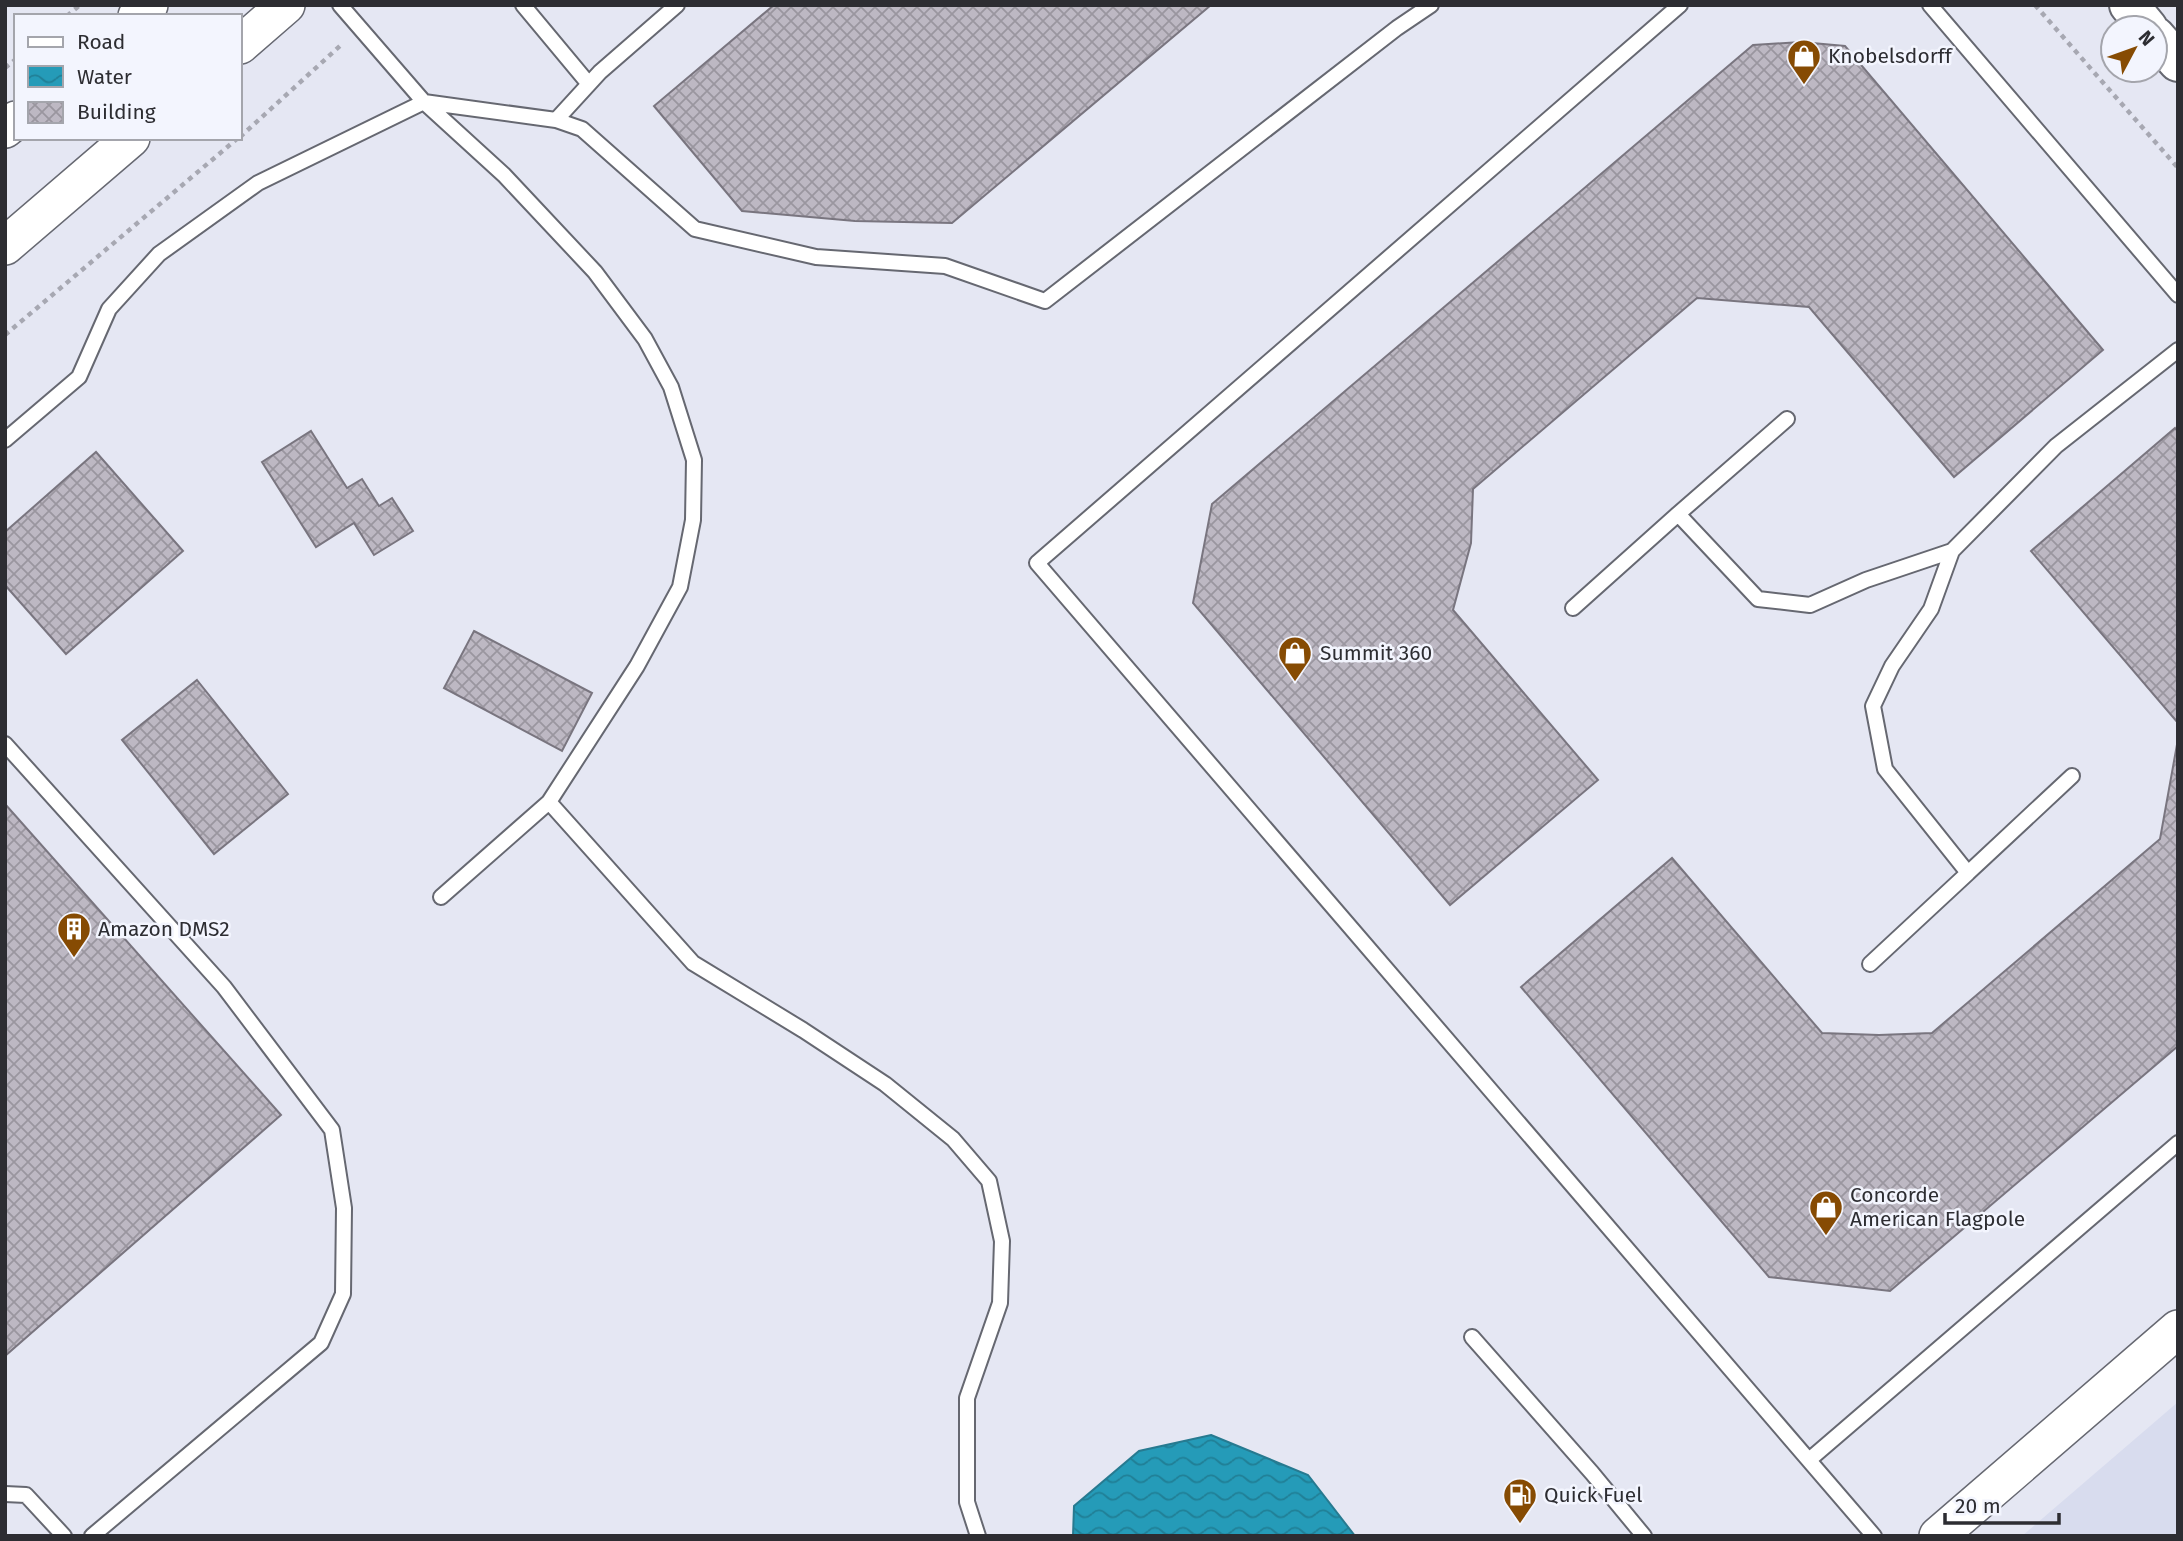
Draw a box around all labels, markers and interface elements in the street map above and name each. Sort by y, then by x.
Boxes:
legend [14,14,242,140]
north arrow [2099,14,2169,84]
text: N [2134,26,2159,50]
text: Road [77,29,125,55]
shop icon: Knobelsdorff [1785,37,1823,86]
place label: Knobelsdorff [1828,43,1954,69]
text: Water [77,64,132,90]
text: Building [77,99,156,125]
shop icon: Summit 360 [1276,634,1314,683]
place label: Summit 360 [1320,640,1432,666]
building icon: Amazon DMS2 [55,910,93,959]
place label: Amazon DMS2 [98,916,230,942]
place label: Concorde American Flagpole [1850,1182,2025,1232]
shop icon: Concorde American Flagpole [1807,1188,1845,1237]
fuel station icon: Quick Fuel [1501,1476,1539,1525]
place label: Quick Fuel [1544,1482,1642,1508]
scale bar [1945,1482,2059,1526]
text: 20 m [1955,1493,2001,1519]

